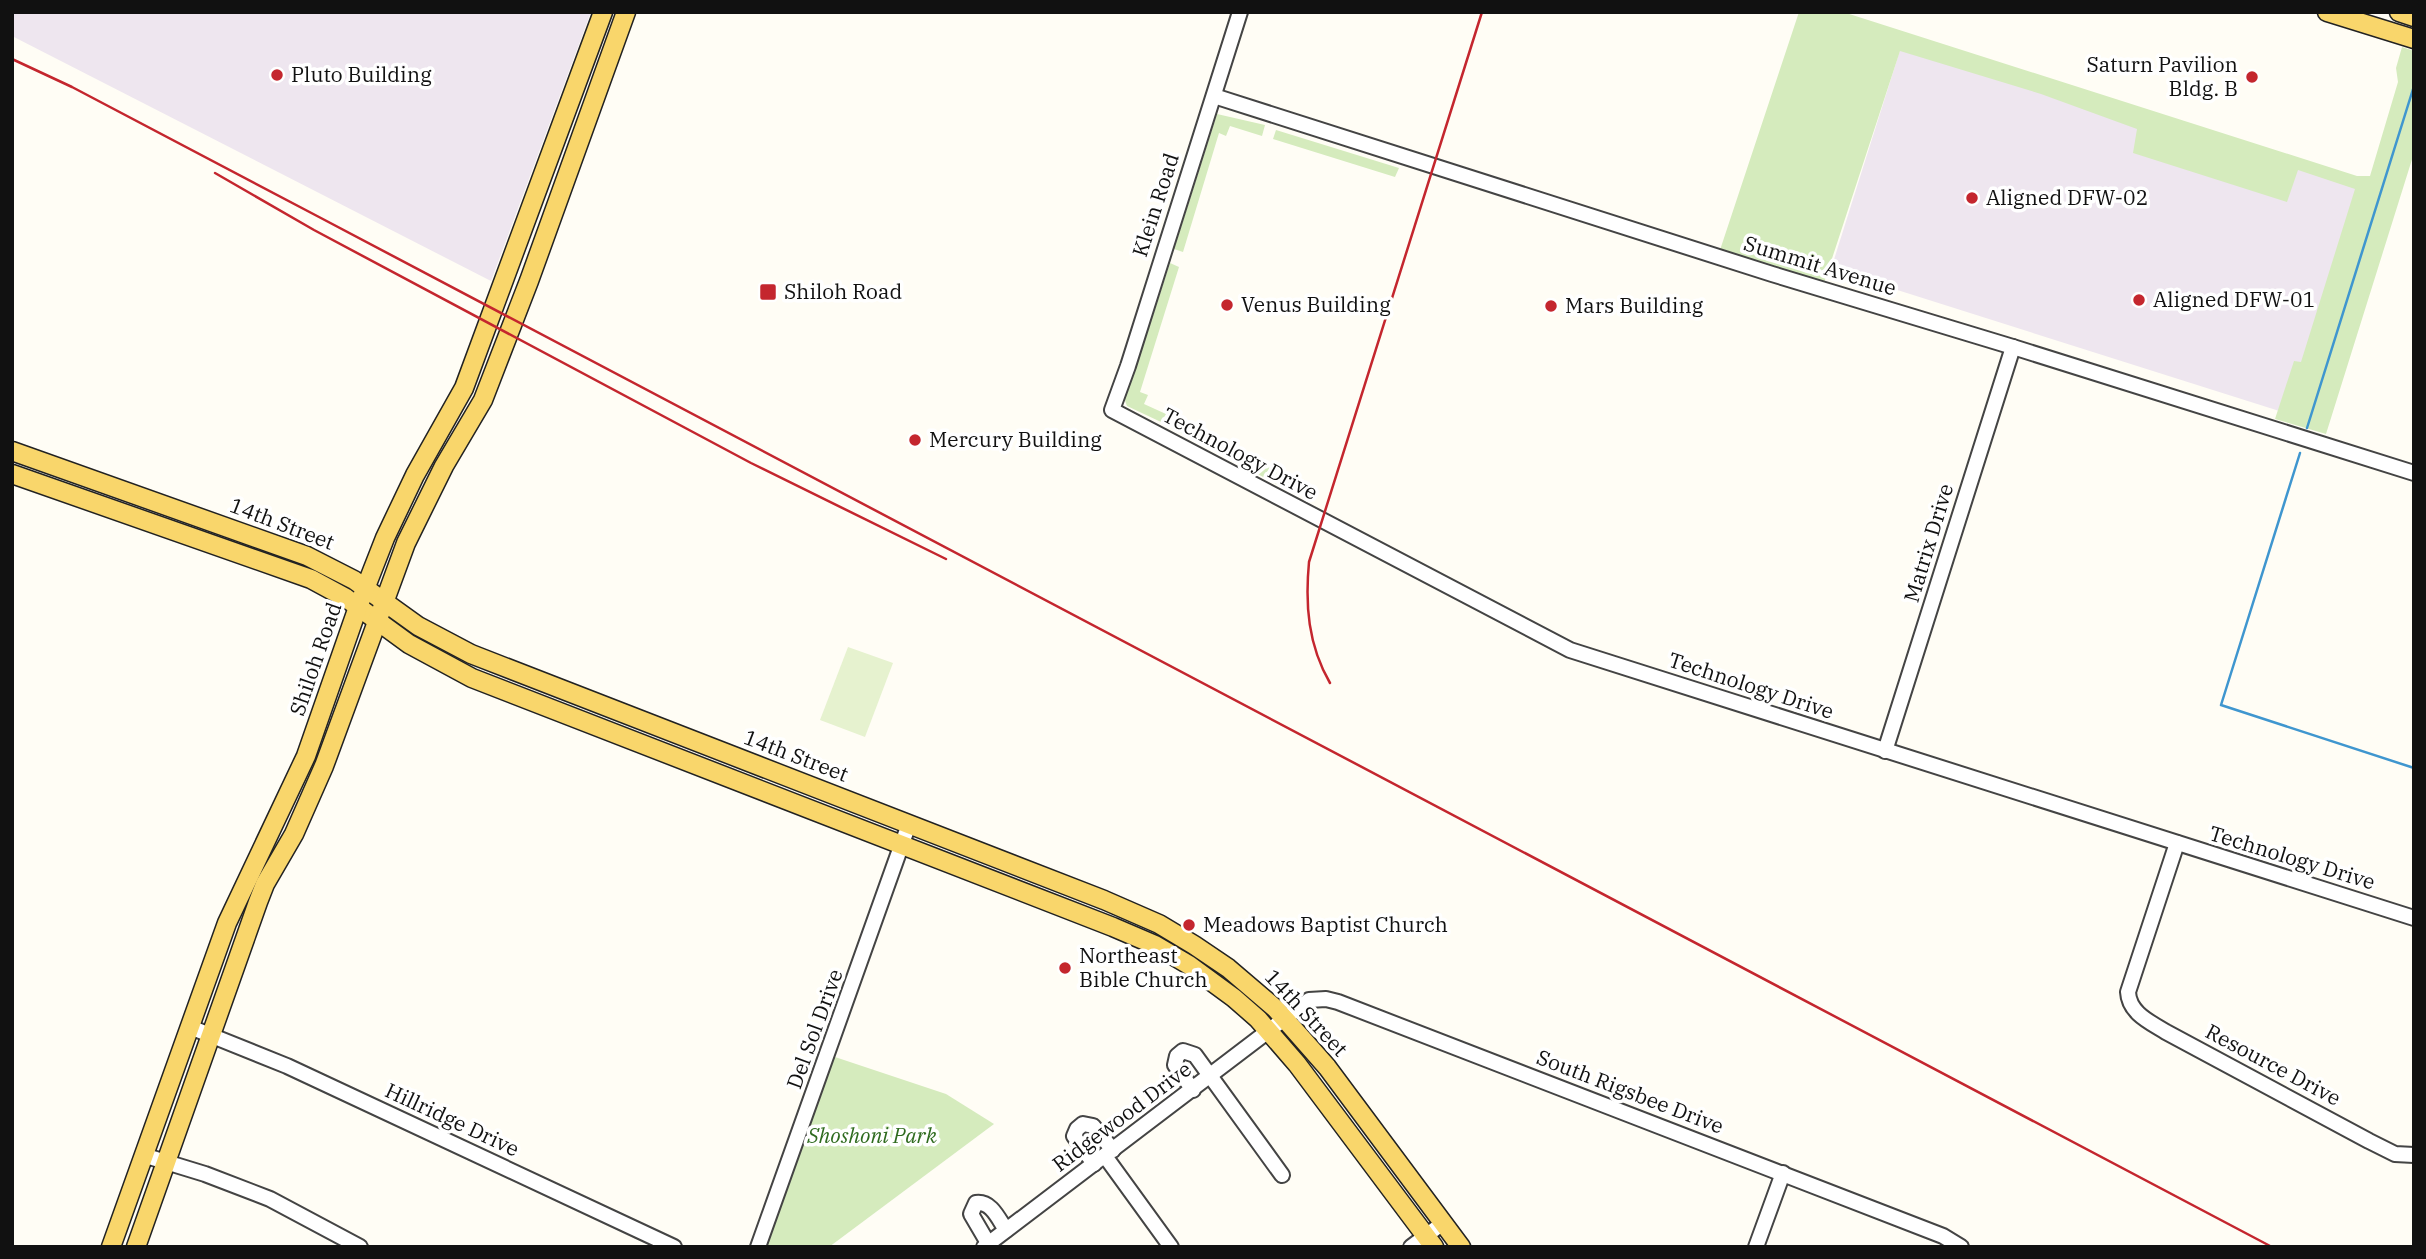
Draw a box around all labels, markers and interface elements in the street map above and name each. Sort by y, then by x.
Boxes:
place label: Saturn Pavilion Bldg. B [2086,50,2238,102]
place label: Pluto Building [291,60,432,88]
marker: Pluto Building [269,67,285,83]
marker: Saturn Pavilion Bldg. B [2244,69,2260,85]
street label: Klein Road [1125,149,1185,260]
place label: Aligned DFW-02 [1986,183,2148,211]
marker: Aligned DFW-02 [1964,190,1980,206]
street label: Summit Avenue [1741,229,1900,302]
place label: Shiloh Road [784,277,903,305]
marker: Shiloh Road [758,282,778,302]
place label: Aligned DFW-01 [2153,285,2315,313]
place label: Venus Building [1241,290,1391,318]
place label: Mars Building [1565,291,1704,319]
marker: Aligned DFW-01 [2131,292,2147,308]
marker: Venus Building [1219,297,1235,313]
marker: Mars Building [1543,298,1559,314]
street label: Technology Drive [1158,400,1323,506]
place label: Mercury Building [929,425,1102,453]
marker: Mercury Building [907,432,923,448]
street label: Matrix Drive [1897,480,1959,605]
street label: 14th Street [226,490,339,556]
street label: Shiloh Road [283,598,348,719]
street label: Technology Drive [1665,645,1837,725]
street label: 14th Street [740,722,853,788]
street label: Technology Drive [2206,819,2379,896]
place label: Meadows Baptist Church [1203,910,1448,938]
marker: Meadows Baptist Church [1181,917,1197,933]
place label: Northeast Bible Church [1079,941,1208,993]
marker: Northeast Bible Church [1057,960,1073,976]
street label: 14th Street [1259,963,1354,1062]
street label: Del Sol Drive [779,965,849,1092]
street label: Resource Drive [2201,1017,2346,1112]
street label: South Rigsbee Drive [1533,1042,1728,1140]
street label: Ridgewood Drive [1046,1055,1197,1178]
street label: Hillridge Drive [381,1076,524,1162]
park label: Shoshoni Park [806,1121,938,1149]

